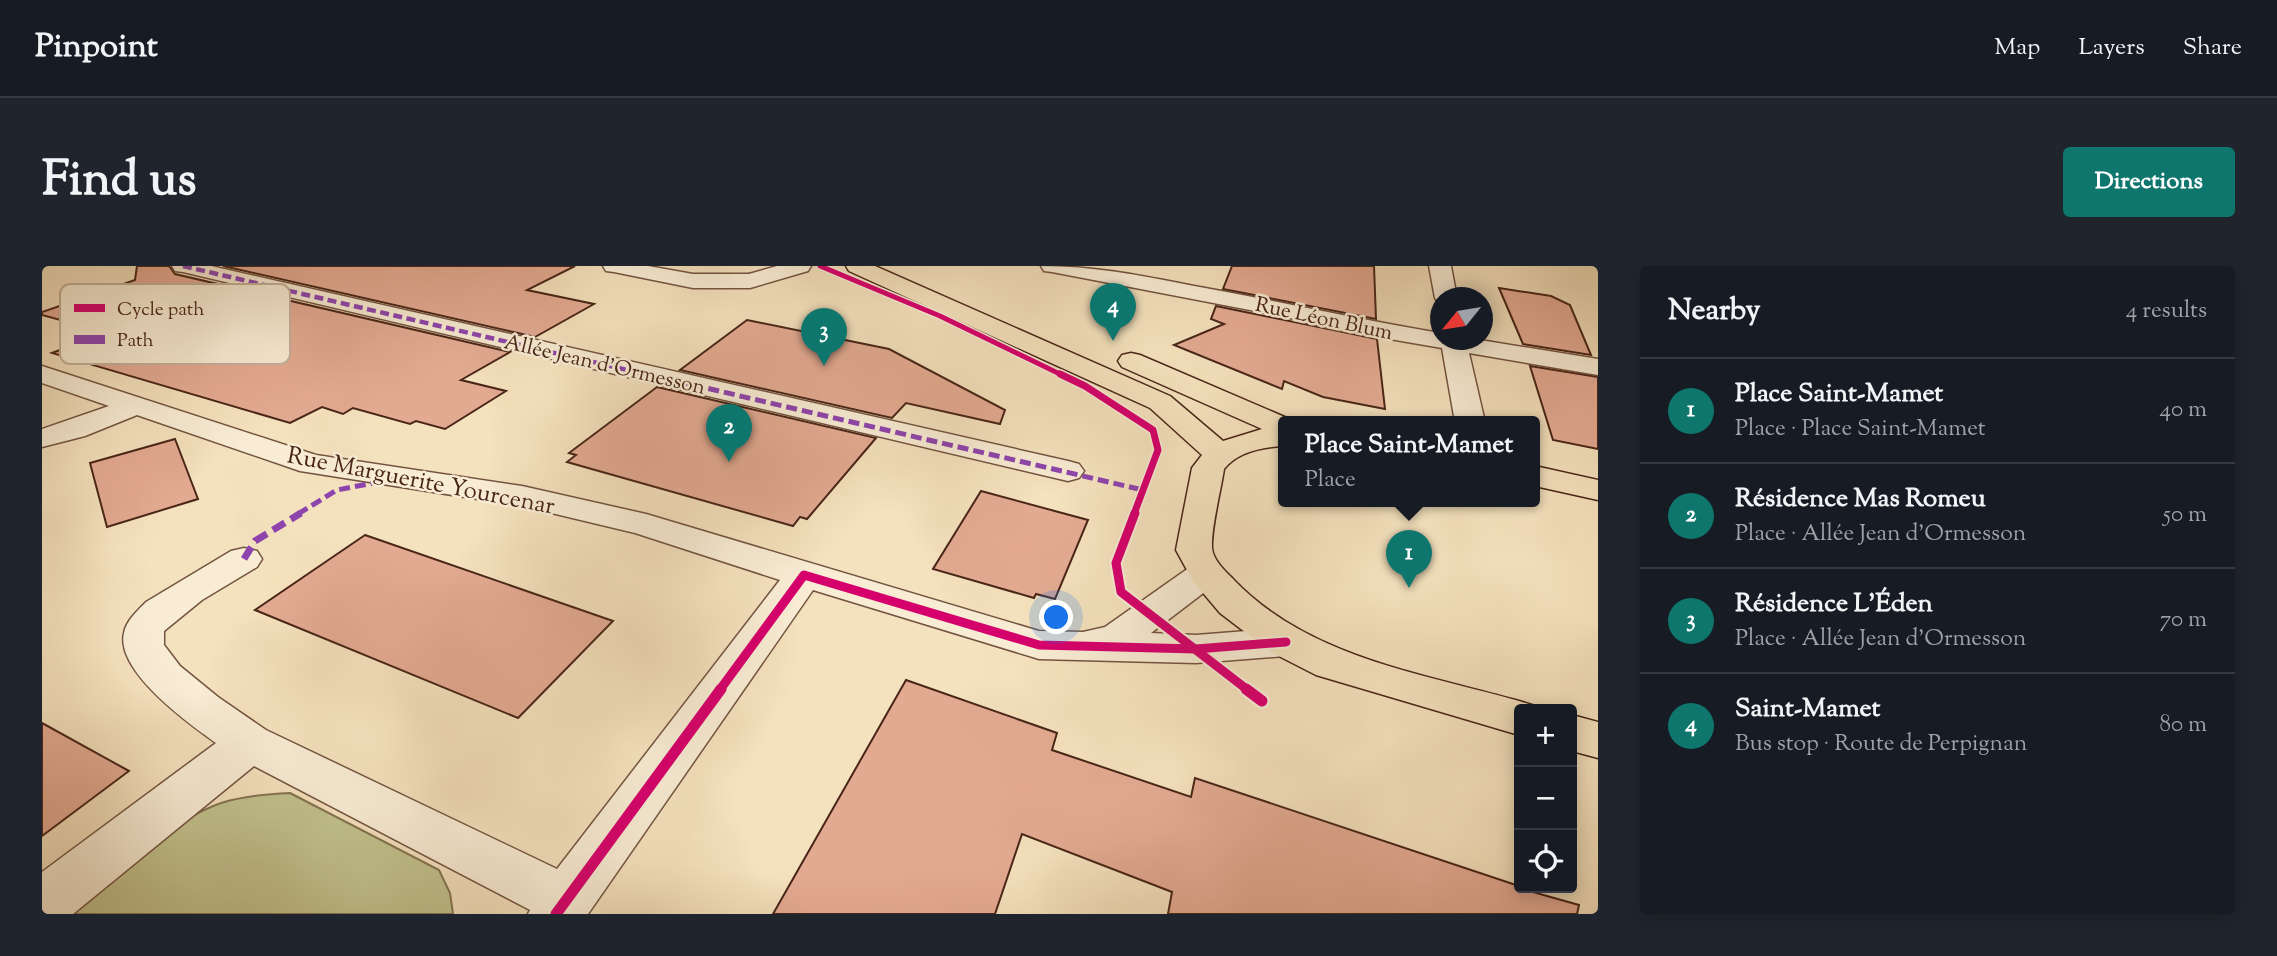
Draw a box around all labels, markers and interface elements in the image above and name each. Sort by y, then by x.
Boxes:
text: Pinpoint [35,24,158,72]
text: Map [1994,31,2040,65]
text: Layers [2078,31,2145,65]
text: Share [2183,31,2242,65]
text: Find us [42,147,196,217]
button: Directions [2063,147,2235,217]
pin: 4 [1090,283,1136,341]
legend [60,284,290,364]
north arrow [1430,287,1493,350]
text: Nearby [1668,290,1760,333]
street label: Rue Léon Blum [1252,291,1395,349]
text: 4 results [2126,295,2207,328]
text: Cycle path [117,297,204,324]
pin: 3 [801,308,847,366]
text: Path [117,328,154,355]
street label: Allée Jean d'Ormesson [501,328,708,404]
text: Place Saint-Mamet [1735,376,1943,413]
text: 1 [1687,394,1695,427]
text: 40 m [2160,394,2207,427]
pin: 2 [706,404,752,462]
text: Place · Place Saint-Mamet [1735,413,1986,446]
popup [1278,416,1540,507]
text: Place Saint-Mamet [1305,427,1513,464]
street label: Rue Marguerite Yourcenar [284,439,557,525]
text: Place [1305,464,1356,497]
text: Résidence Mas Romeu [1735,481,1986,518]
text: 2 [1686,499,1696,532]
text: 50 m [2163,499,2207,532]
text: Place · Allée Jean d'Ormesson [1735,518,2026,551]
pin: 1 [1386,530,1432,588]
text: Résidence L'Éden [1735,586,1933,623]
your location [1039,600,1073,634]
text: 3 [1686,604,1696,637]
text: 70 m [2160,604,2207,637]
text: Place · Allée Jean d'Ormesson [1735,623,2026,656]
text: Saint-Mamet [1735,691,1880,728]
map controls [1514,704,1577,893]
button: + [1514,704,1577,767]
text: 4 [1685,709,1697,742]
text: 80 m [2159,709,2207,742]
text: Bus stop · Route de Perpignan [1735,728,2027,761]
button: − [1514,767,1577,830]
button: locate [1514,830,1577,893]

